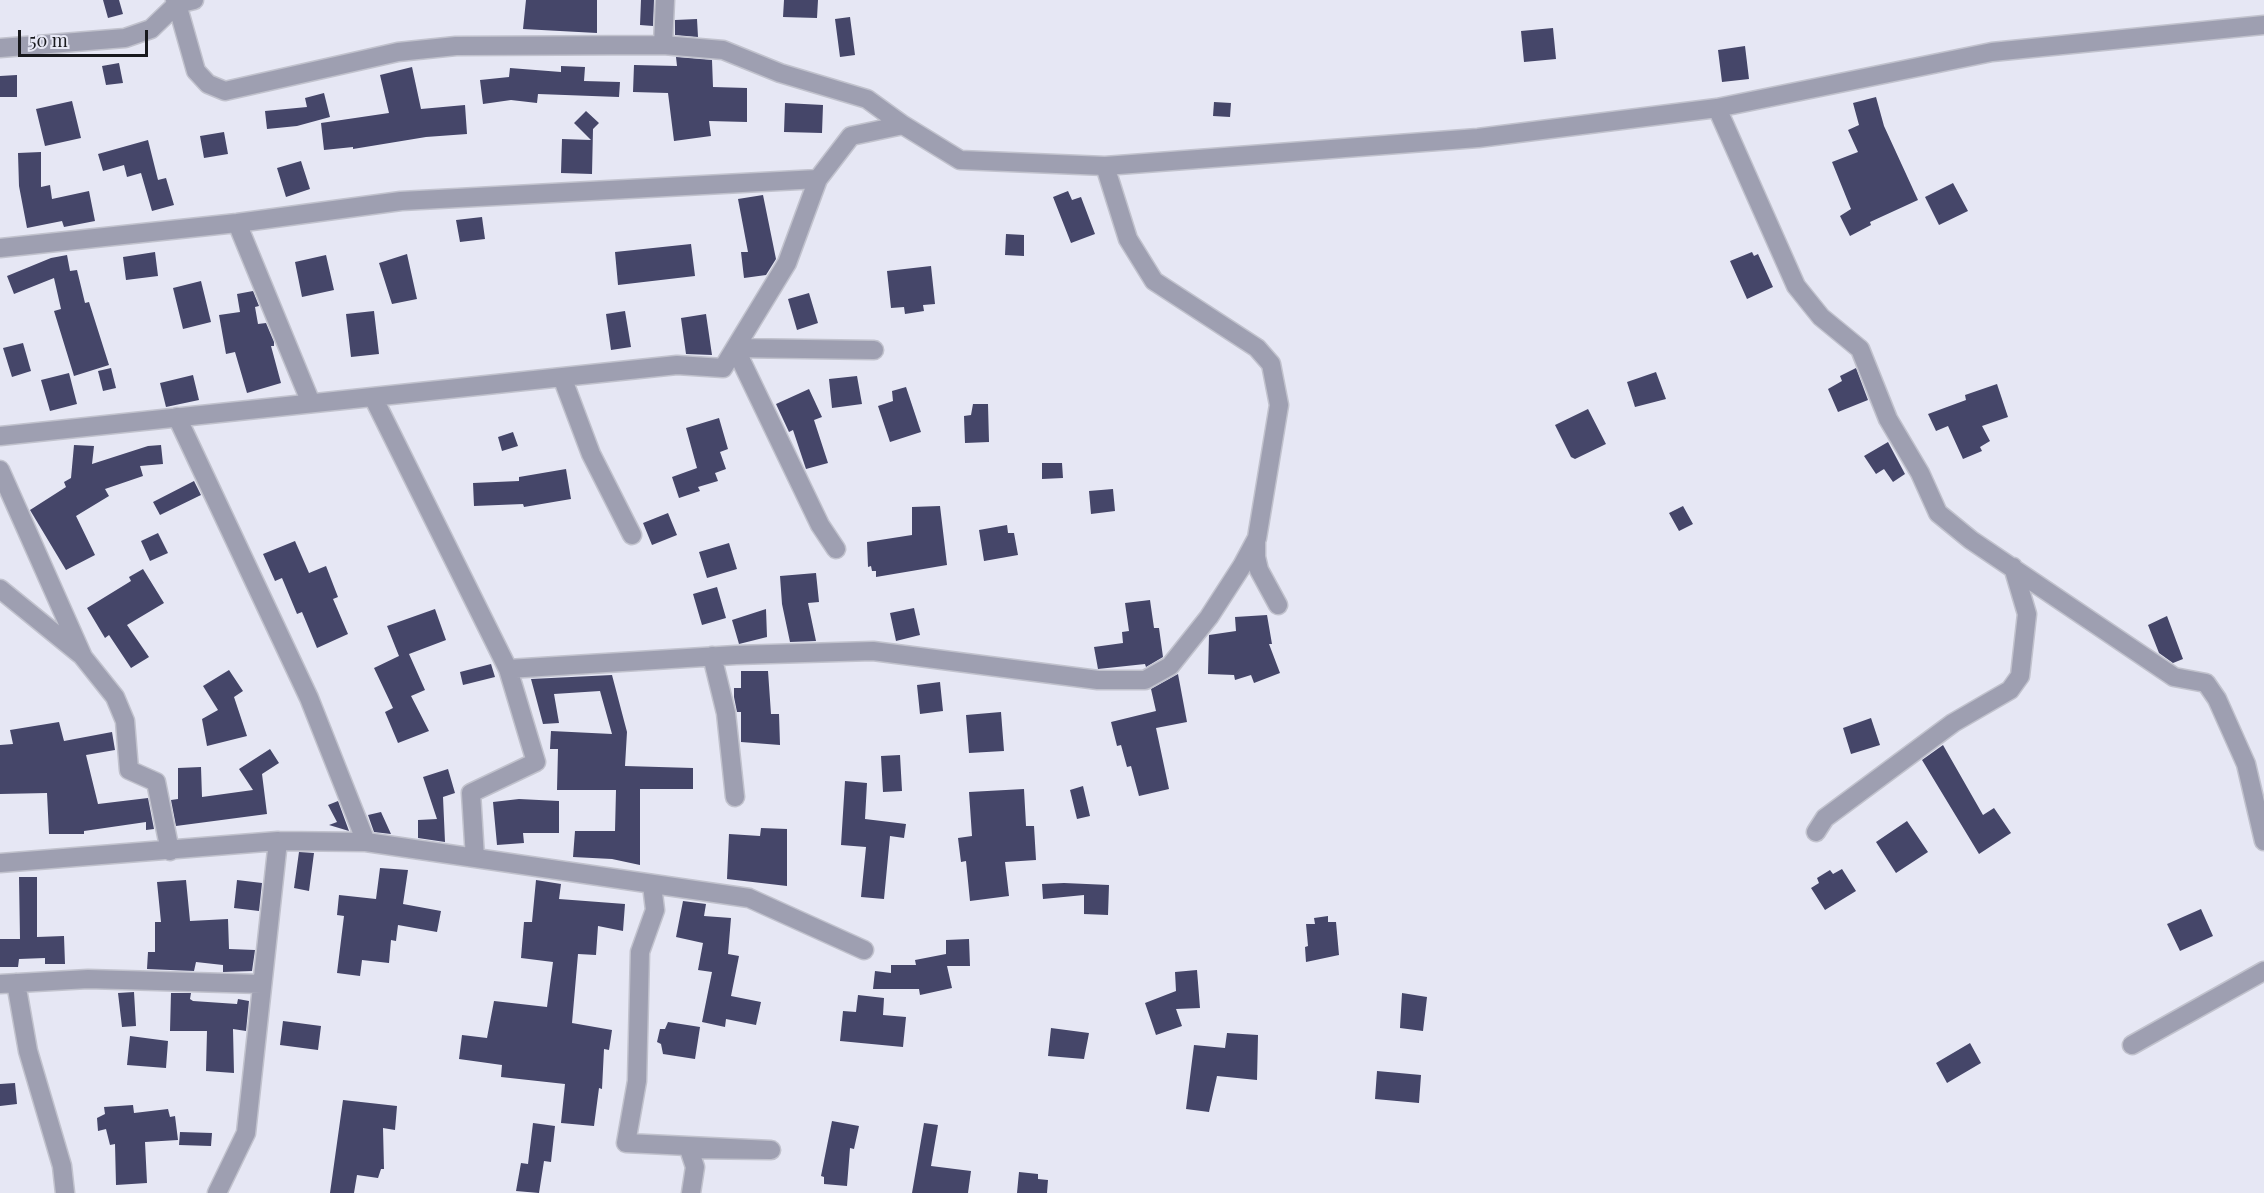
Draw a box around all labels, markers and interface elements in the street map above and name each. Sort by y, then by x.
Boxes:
scale bar [21,18,152,56]
text: 50 m [29,28,68,52]

